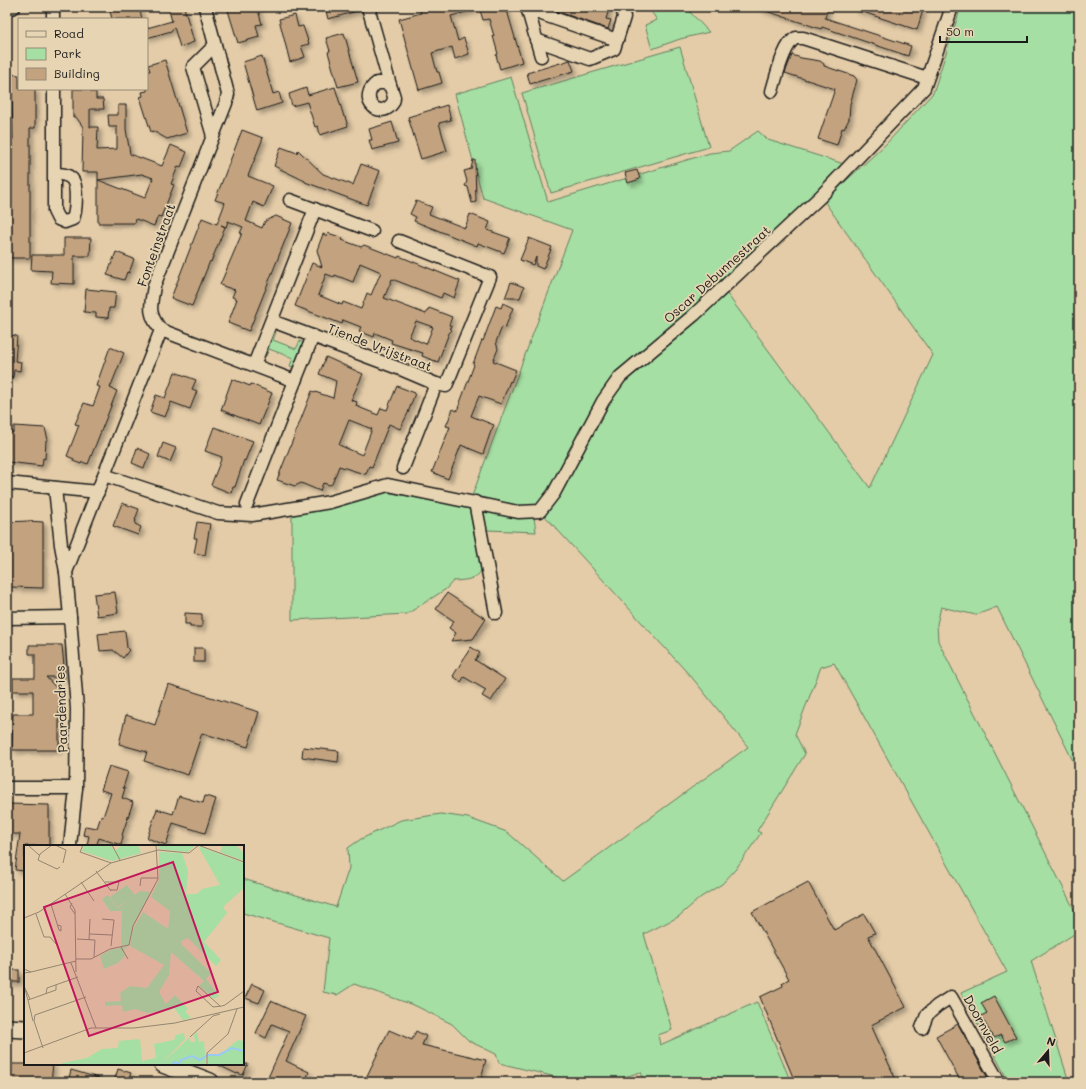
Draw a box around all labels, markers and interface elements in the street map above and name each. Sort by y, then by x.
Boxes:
legend [18,18,148,90]
scale bar [940,18,1027,44]
text: 50 m [946,23,974,39]
text: Road [54,25,84,41]
text: Park [54,45,81,61]
text: Building [54,65,100,81]
street label: Fonteinstraat [133,200,179,289]
street label: Oscar Debunnestraat [660,221,774,326]
street label: Tiende Vrijstraat [325,319,435,374]
street label: Paardendries [50,665,71,753]
inset map [24,845,244,1065]
street label: Doornveld [960,991,1007,1056]
north arrow [1028,1031,1068,1071]
text: N [1045,1033,1058,1050]

